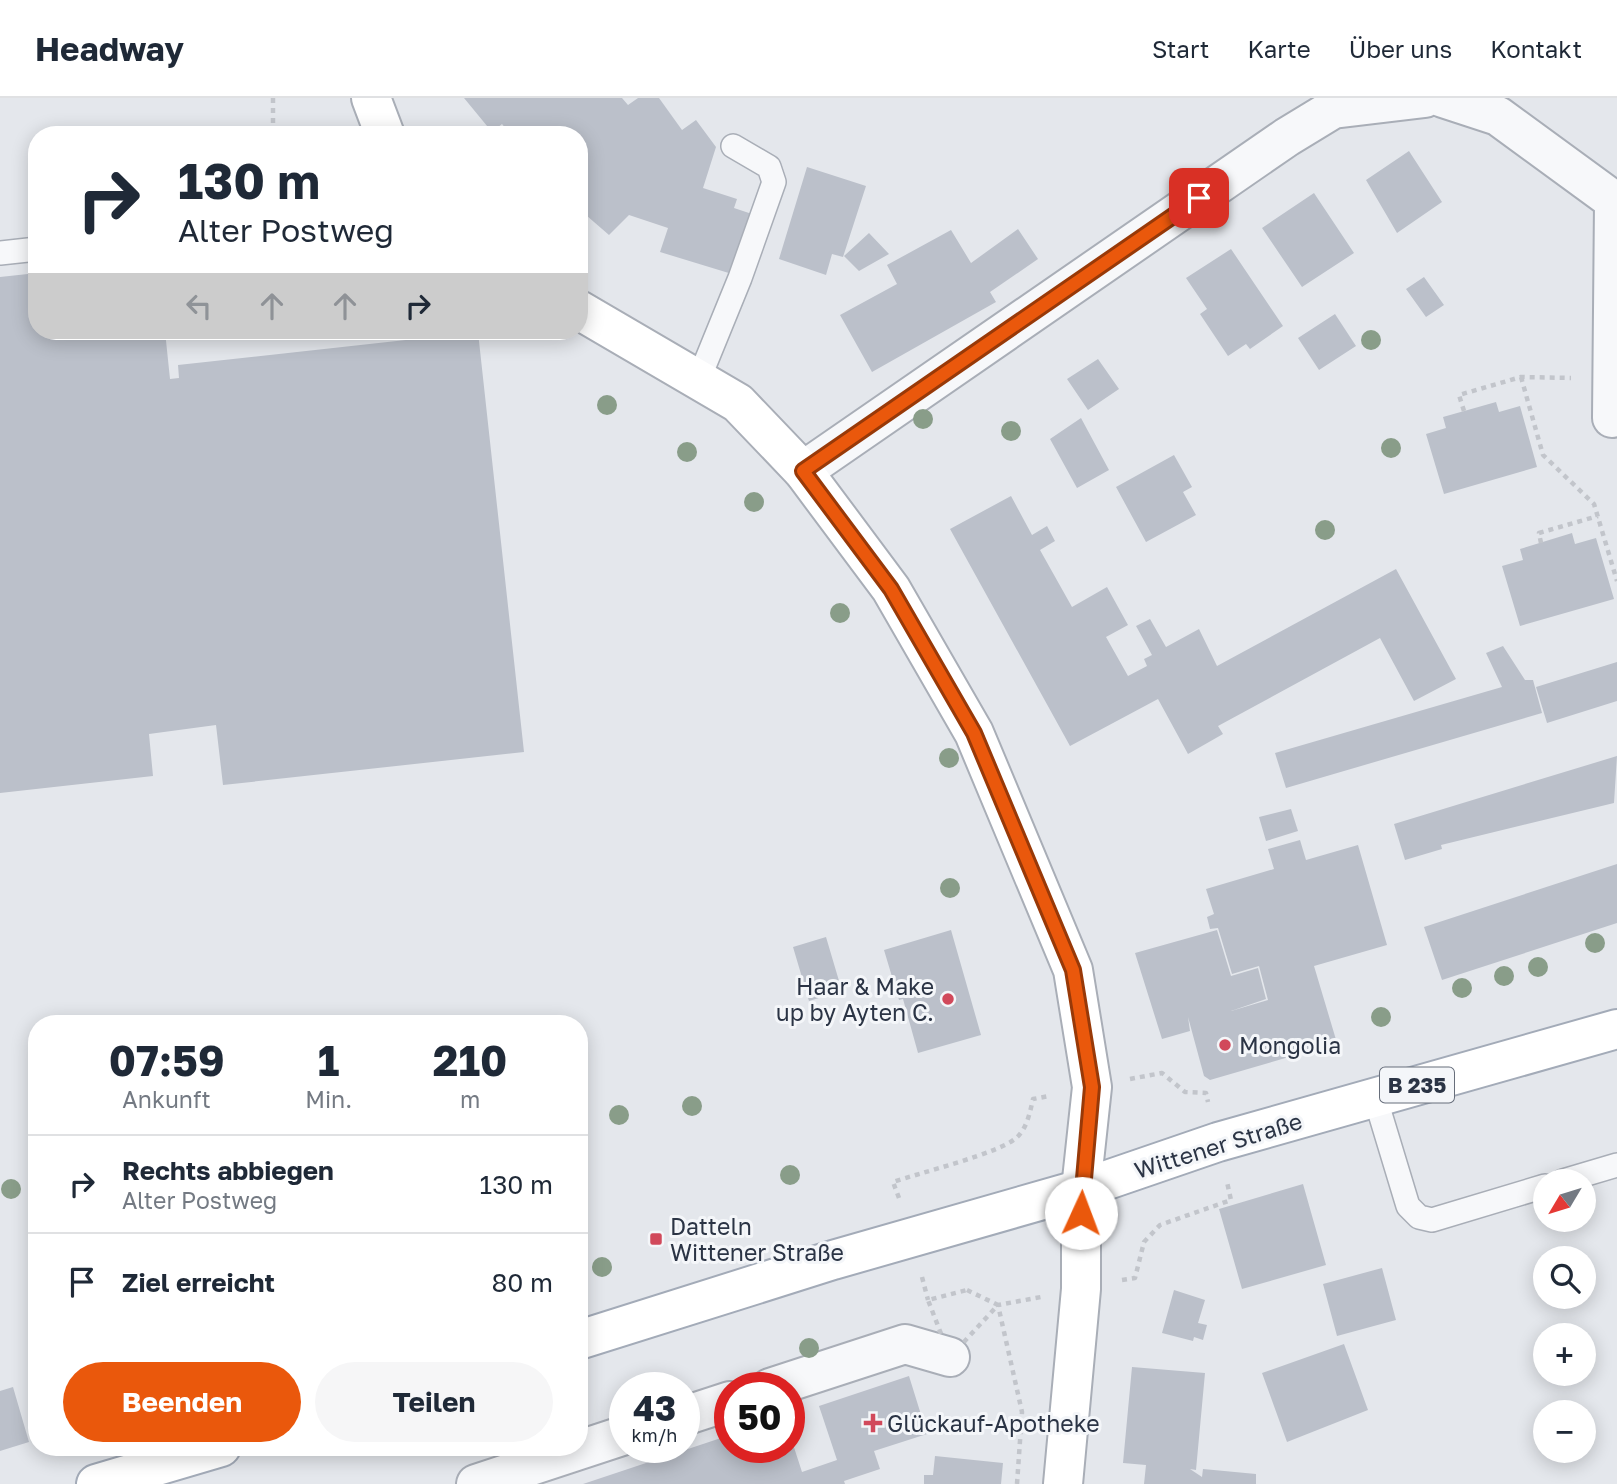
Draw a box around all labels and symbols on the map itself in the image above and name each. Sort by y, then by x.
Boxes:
pin [1169,168,1229,228]
place label: Haar & Make up by Ayten C. [776,972,934,1026]
marker: Haar & Make up by Ayten C. [940,991,956,1007]
place label: Mongolia [1239,1031,1341,1059]
marker: Mongolia [1217,1037,1233,1053]
road number: B 235 [1380,1068,1454,1102]
street label: Wittener Straße [1131,1106,1305,1184]
north arrow [1533,1169,1596,1232]
position arrow [1044,1176,1118,1250]
place label: Datteln Wittener Straße [670,1212,844,1266]
marker: Datteln Wittener Straße [648,1231,664,1247]
speed limit sign: 50 [714,1372,805,1463]
place label: Glückauf-Apotheke [887,1409,1100,1437]
marker: Glückauf-Apotheke [865,1415,881,1431]

